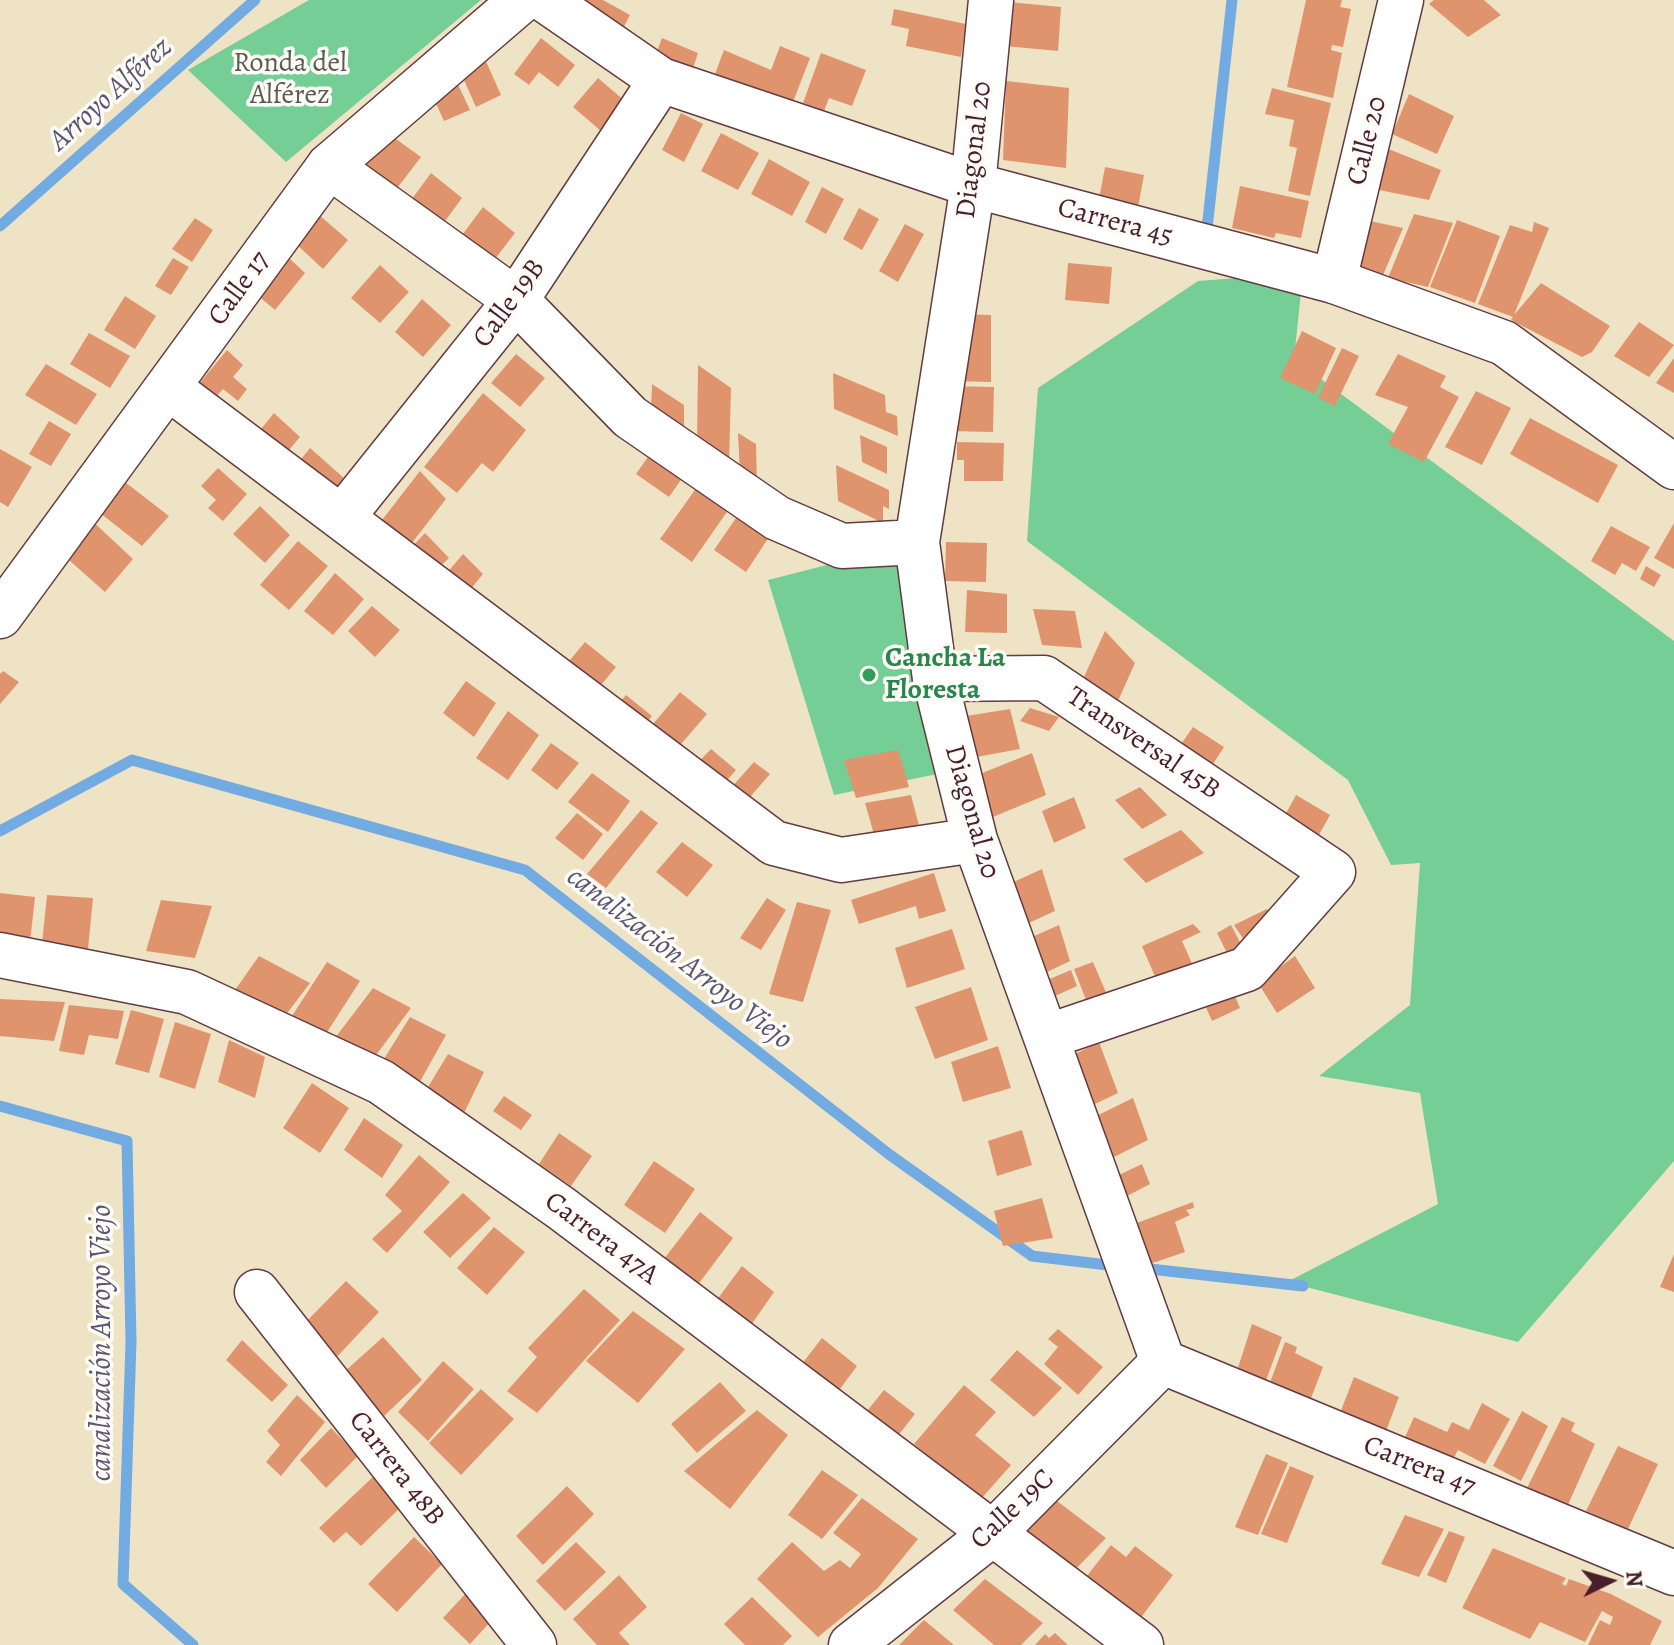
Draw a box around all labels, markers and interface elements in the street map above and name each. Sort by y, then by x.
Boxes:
water label: Arroyo Alférez [42,31,180,159]
park label: Ronda del Alférez [233,47,347,113]
street label: Diagonal 20 [950,80,1000,220]
street label: Calle 20 [1341,93,1395,189]
street label: Carrera 45 [1054,191,1176,255]
street label: Calle 17 [202,245,278,333]
street label: Calle 19B [467,253,553,355]
place label: Cancha La Floresta [885,642,1005,708]
marker: Cancha La Floresta [860,666,878,684]
street label: Transversal 45B [1060,680,1226,808]
street label: Diagonal 20 [936,741,1006,883]
water label: canalización Arroyo Viejo [559,860,799,1058]
street label: Carrera 47A [537,1185,665,1293]
water label: canalización Arroyo Viejo [85,1205,121,1481]
street label: Carrera 48B [341,1405,451,1533]
street label: Carrera 47 [1358,1429,1480,1505]
street label: Calle 19C [964,1463,1062,1557]
north arrow [1570,1541,1650,1621]
text: N [1618,1570,1650,1588]

